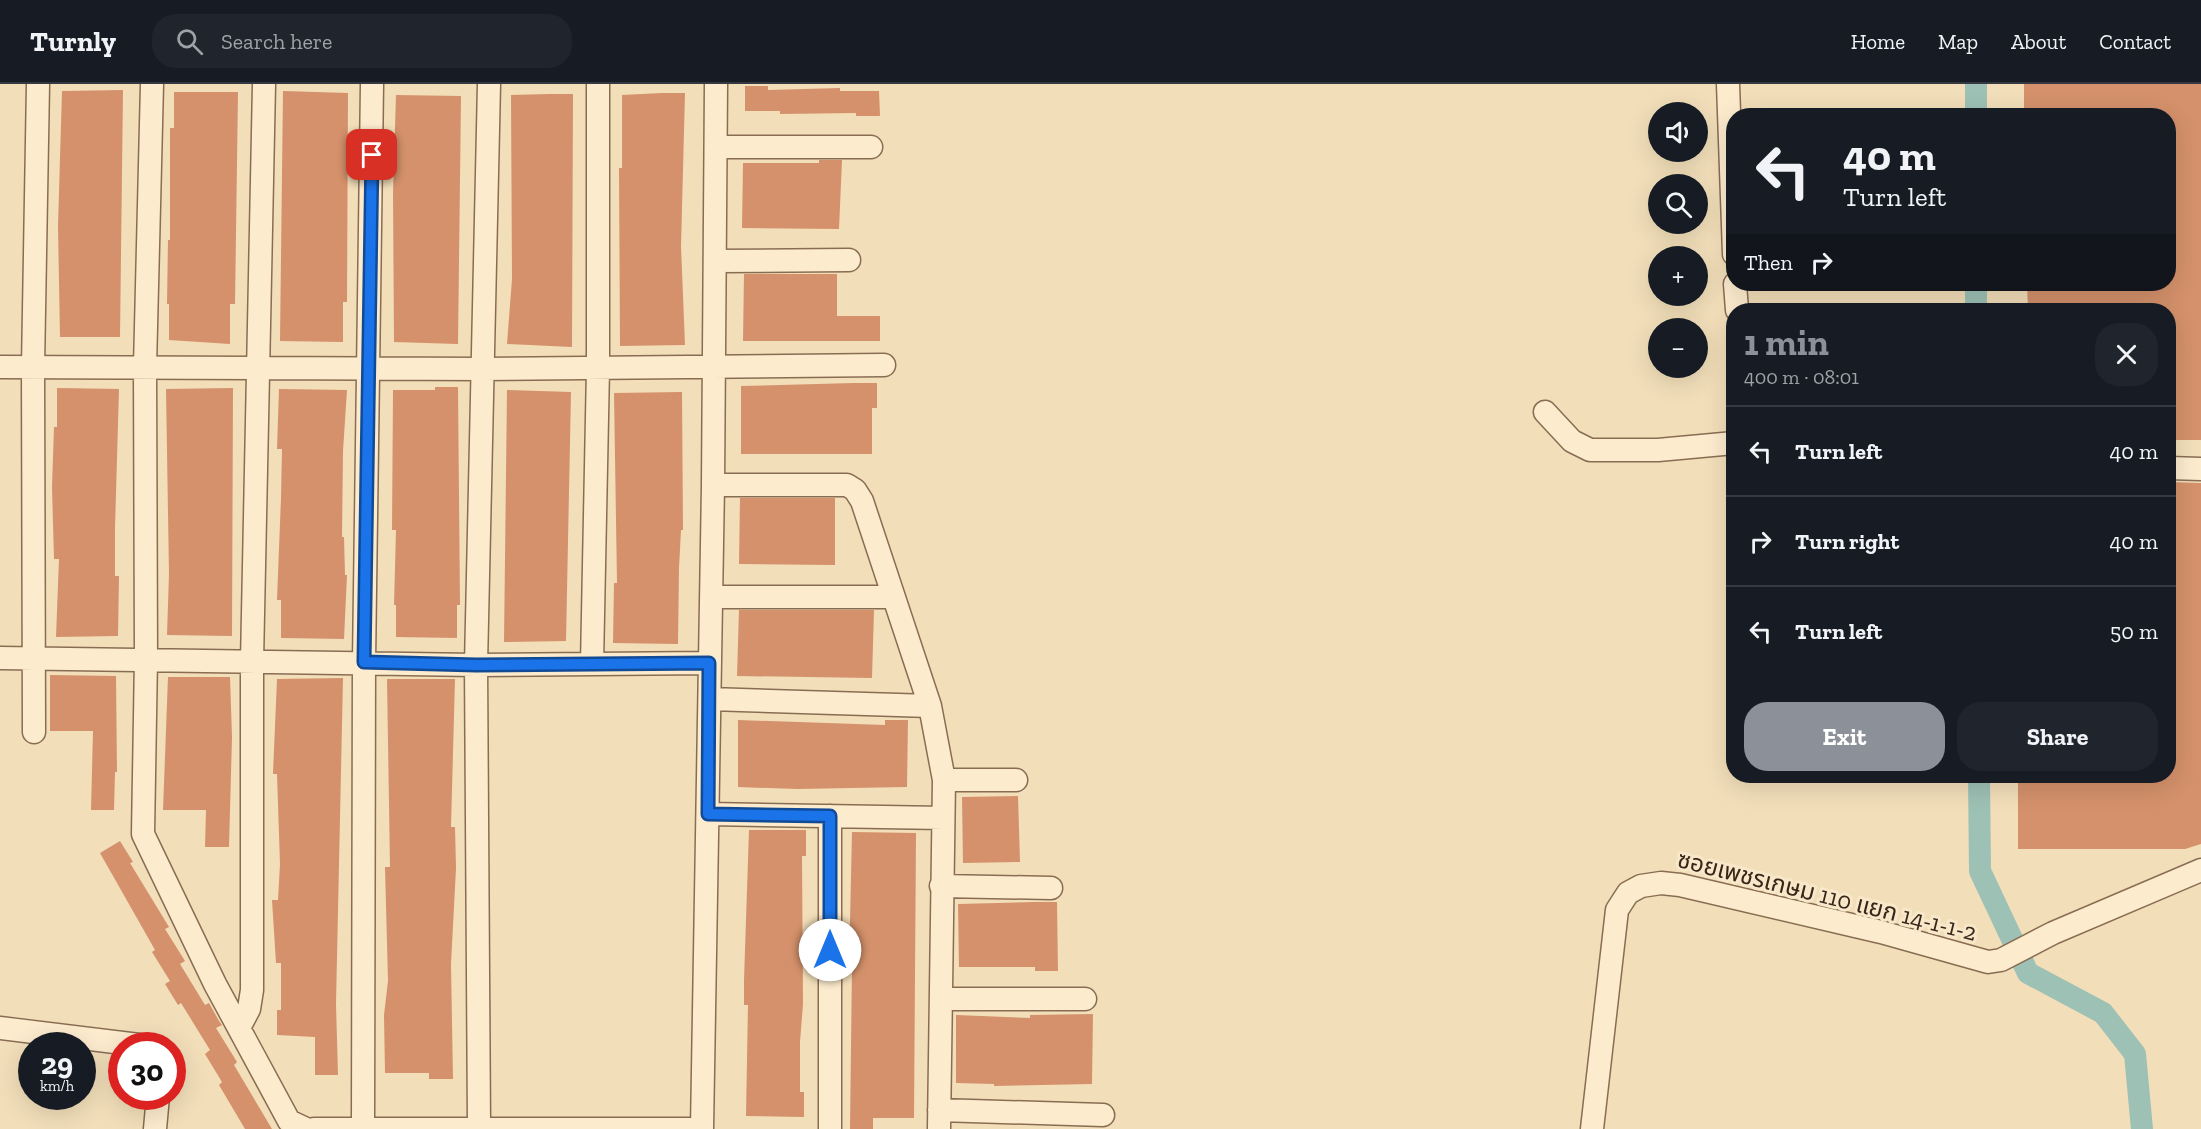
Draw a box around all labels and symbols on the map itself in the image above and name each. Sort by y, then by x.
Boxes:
pin [346,129,397,180]
street label: ซอยเพชรเกษม 110 แยก 14-1-1-2 [1674,844,1980,947]
position arrow [798,918,862,982]
speed limit sign: 30 [108,1032,186,1110]

